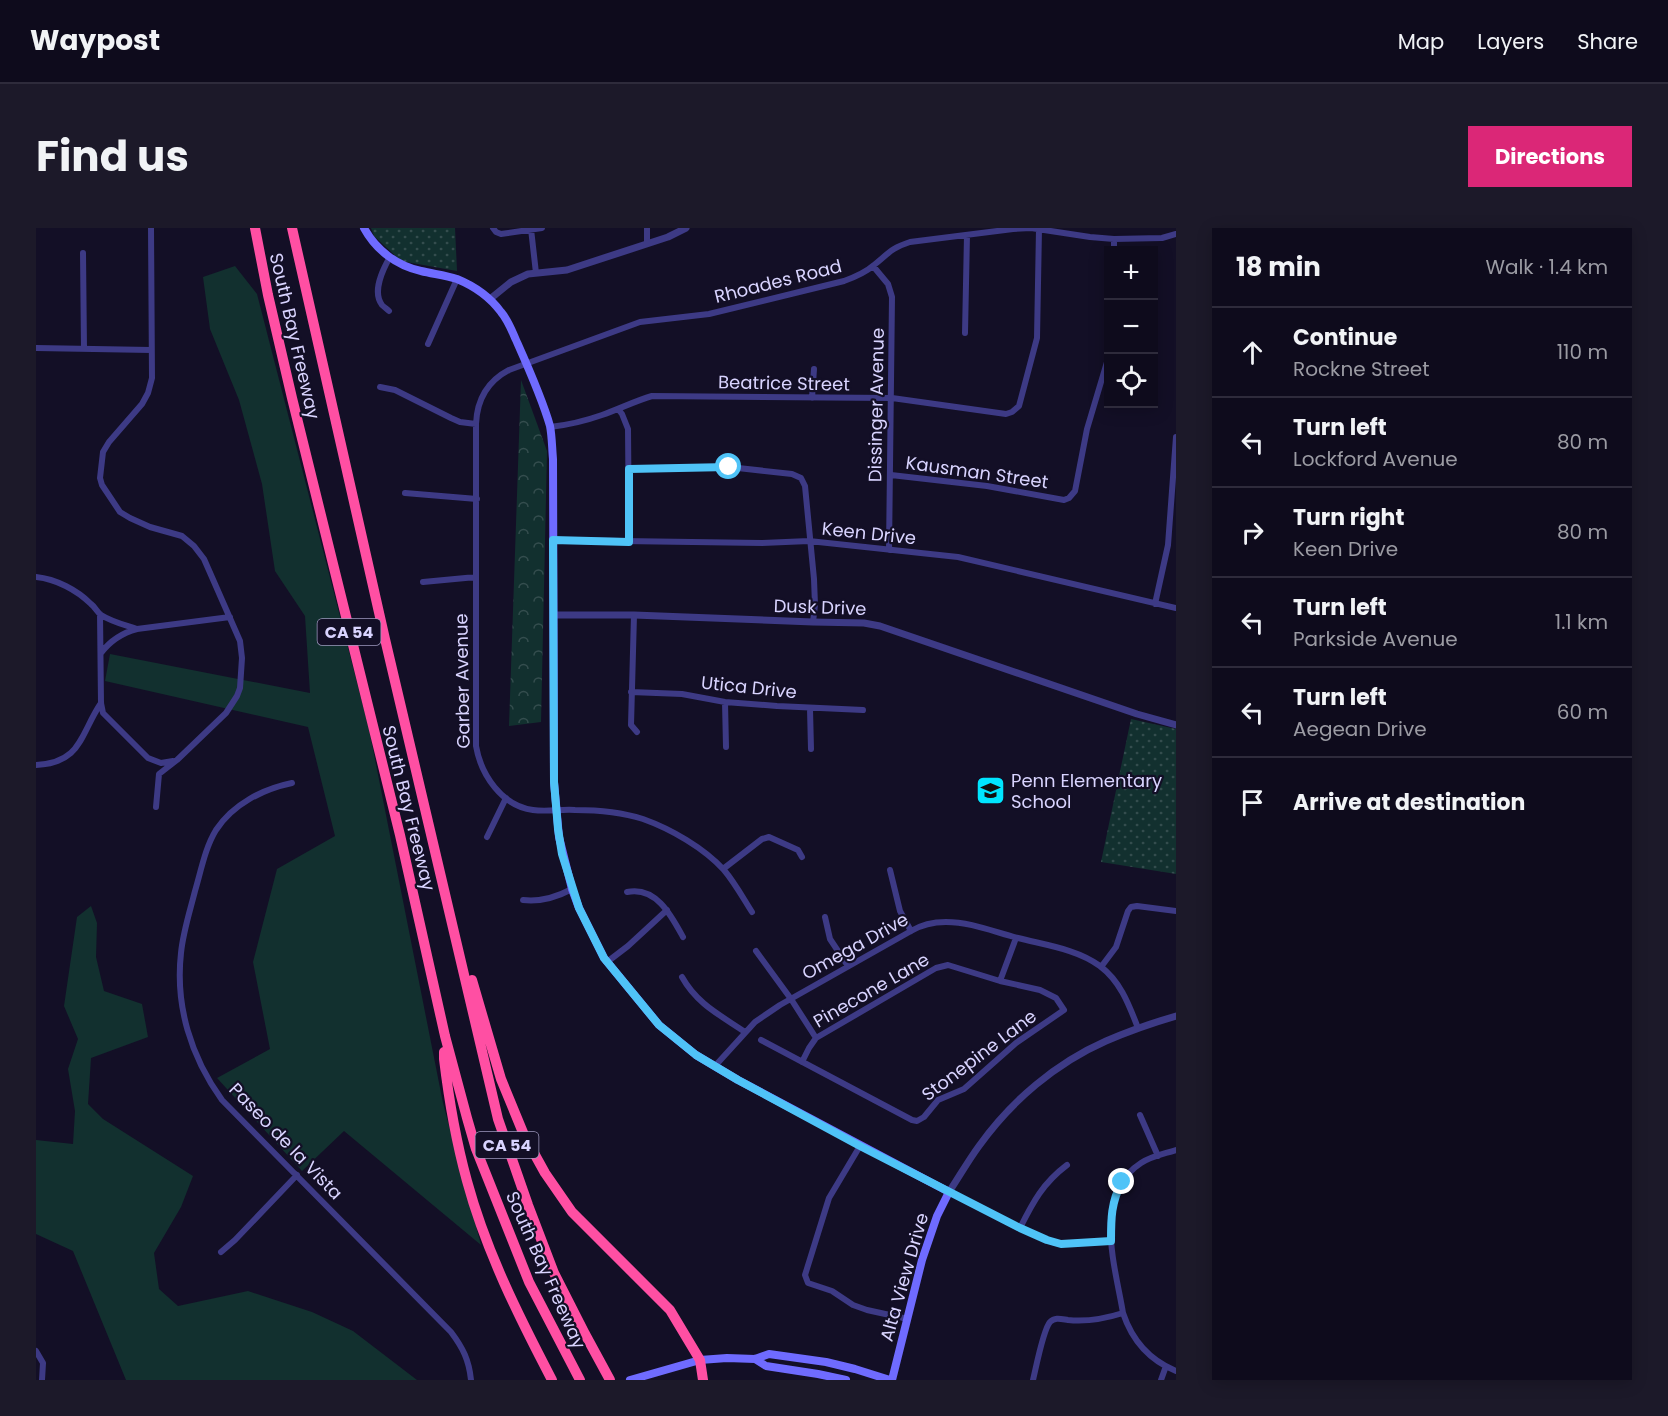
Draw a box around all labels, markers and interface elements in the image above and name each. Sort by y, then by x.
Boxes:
text: Waypost [30,21,160,60]
text: Map [1398,27,1444,56]
text: Layers [1477,27,1544,56]
text: Share [1577,27,1638,56]
button: Directions [1468,126,1632,187]
text: Find us [36,127,189,186]
map controls [1104,246,1158,408]
button: + [1104,246,1158,300]
text: 18 min [1236,249,1321,285]
street label: South Bay Freeway [264,250,326,422]
street label: Rhoades Road [712,253,844,309]
text: Walk · 1.4 km [1485,253,1608,281]
button: − [1104,300,1158,354]
text: Continue [1293,322,1397,353]
street label: Dissinger Avenue [862,328,890,482]
icon: ahead [1236,336,1269,369]
text: 110 m [1557,338,1608,366]
button: locate [1104,354,1158,408]
text: Rockne Street [1293,355,1430,383]
street label: Beatrice Street [718,369,850,397]
text: Turn left [1293,412,1387,443]
icon: left [1236,426,1269,459]
text: 80 m [1557,428,1608,456]
text: Lockford Avenue [1293,445,1458,473]
street label: Kausman Street [904,450,1050,494]
route start [715,453,741,479]
text: Turn right [1293,502,1404,533]
street label: Keen Drive [821,516,917,550]
icon: right [1236,516,1269,549]
text: 80 m [1557,518,1608,546]
text: Keen Drive [1293,535,1398,563]
text: Turn left [1293,592,1387,623]
street label: Dusk Drive [773,593,867,621]
icon: left [1236,606,1269,639]
text: 1.1 km [1555,608,1608,636]
street label: Garber Avenue [448,613,476,749]
road number: CA 54 [318,619,380,645]
text: Parkside Avenue [1293,625,1458,653]
street label: Utica Drive [700,670,798,704]
text: Turn left [1293,682,1387,713]
icon: left [1236,696,1269,729]
text: 60 m [1557,698,1608,726]
text: Aegean Drive [1293,715,1427,743]
street label: South Bay Freeway [376,723,442,893]
place label: Penn Elementary School [1011,768,1162,814]
school or university icon: Penn Elementary School [974,774,1006,806]
icon: arrive [1236,786,1269,819]
text: Arrive at destination [1293,787,1525,818]
street label: Omega Drive [797,906,913,986]
street label: Pinecone Lane [808,947,934,1033]
street label: Stonepine Lane [916,1003,1042,1107]
street label: Paseo de la Vista [224,1077,348,1205]
road number: CA 54 [476,1132,538,1158]
route end [1108,1168,1134,1194]
street label: South Bay Freeway [500,1187,592,1353]
street label: Alta View Drive [874,1210,934,1344]

